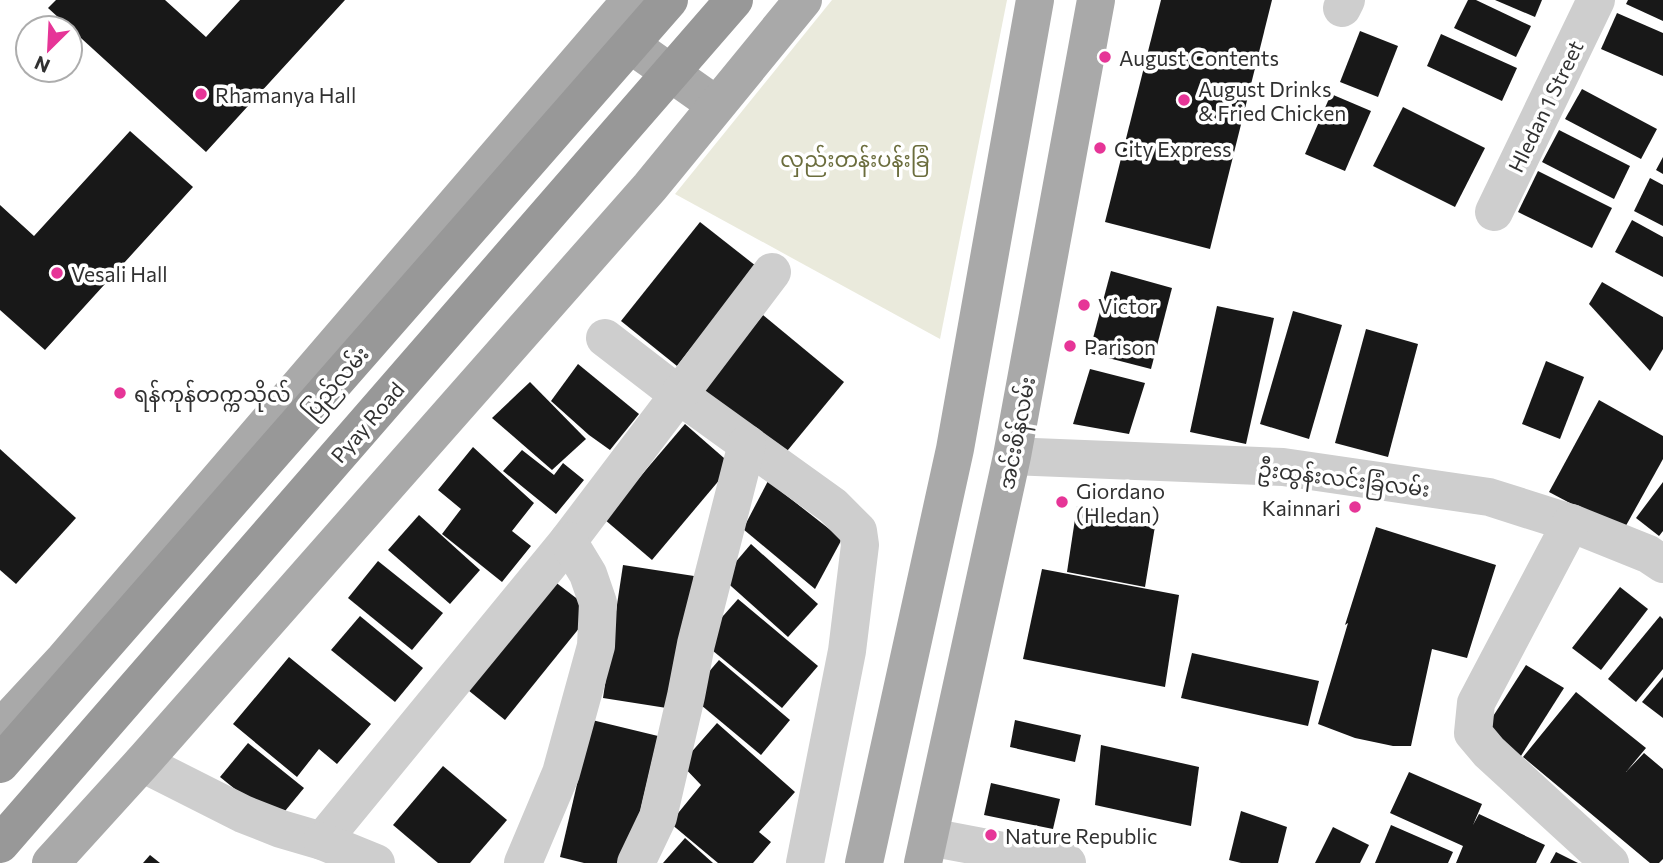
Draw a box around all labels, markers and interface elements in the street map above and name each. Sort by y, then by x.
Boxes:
north arrow [14,14,84,84]
street label: Hledan 1 Street [1502,36,1588,176]
place label: August Contents [1119,45,1279,70]
marker: August Contents [1097,49,1113,65]
text: N [31,52,53,78]
place label: August Drinks & Fried Chicken [1198,76,1346,125]
place label: Rhamanya Hall [215,82,356,107]
marker: Rhamanya Hall [193,86,209,102]
marker: August Drinks & Fried Chicken [1176,92,1192,108]
place label: City Express [1114,136,1232,161]
marker: City Express [1092,140,1108,156]
park label: လှည်းတန်းပန်းခြံ [780,144,930,177]
place label: Vesali Hall [71,261,168,286]
marker: Vesali Hall [49,265,65,281]
place label: Victor [1098,293,1158,318]
marker: Victor [1076,297,1092,313]
place label: Parison [1084,334,1156,359]
marker: Parison [1062,338,1078,354]
street label: ပြည်လမ်း [295,340,378,427]
street label: အင်းစိန်လမ်း [991,374,1045,493]
street label: Pyay Road [325,377,409,467]
place label: ရန်ကုန်တက္ကသိုလ် [134,379,291,412]
marker: ရန်ကုန်တက္ကသိုလ် [112,385,128,401]
street label: ဦးထွန်းလင်းခြံလမ်း [1256,453,1431,507]
place label: Giordano (Hledan) [1076,478,1165,527]
marker: Giordano (Hledan) [1054,494,1070,510]
place label: Kainnari [1262,495,1341,520]
marker: Kainnari [1347,499,1363,515]
place label: Nature Republic [1005,823,1157,848]
marker: Nature Republic [983,827,999,843]

